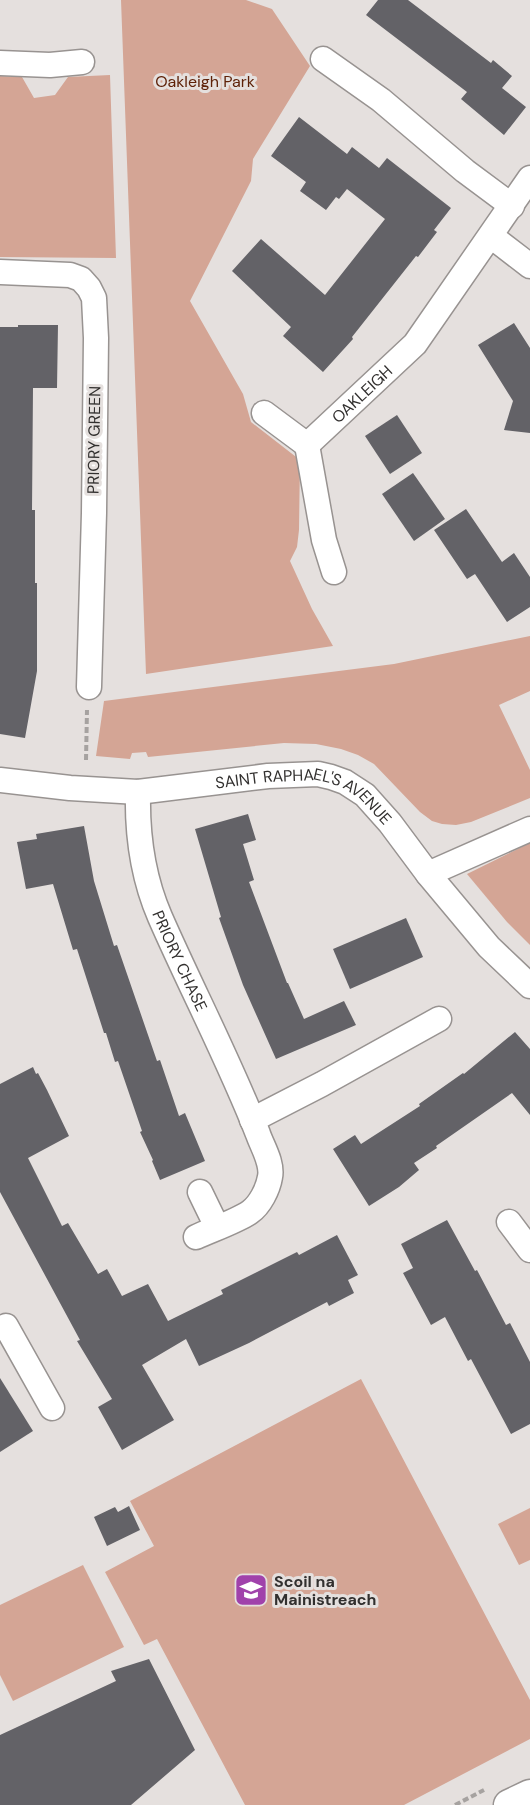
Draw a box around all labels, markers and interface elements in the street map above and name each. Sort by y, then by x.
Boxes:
park label: Oakleigh Park [155,71,255,92]
street label: OAKLEIGH [327,360,397,427]
street label: PRIORY GREEN [83,386,105,494]
street label: SAINT RAPHAEL'S AVENUE [214,763,397,829]
street label: PRIORY CHASE [148,907,213,1015]
place label: Scoil na Mainistreach [274,1571,376,1610]
school or university icon: Scoil na Mainistreach [233,1572,269,1608]

